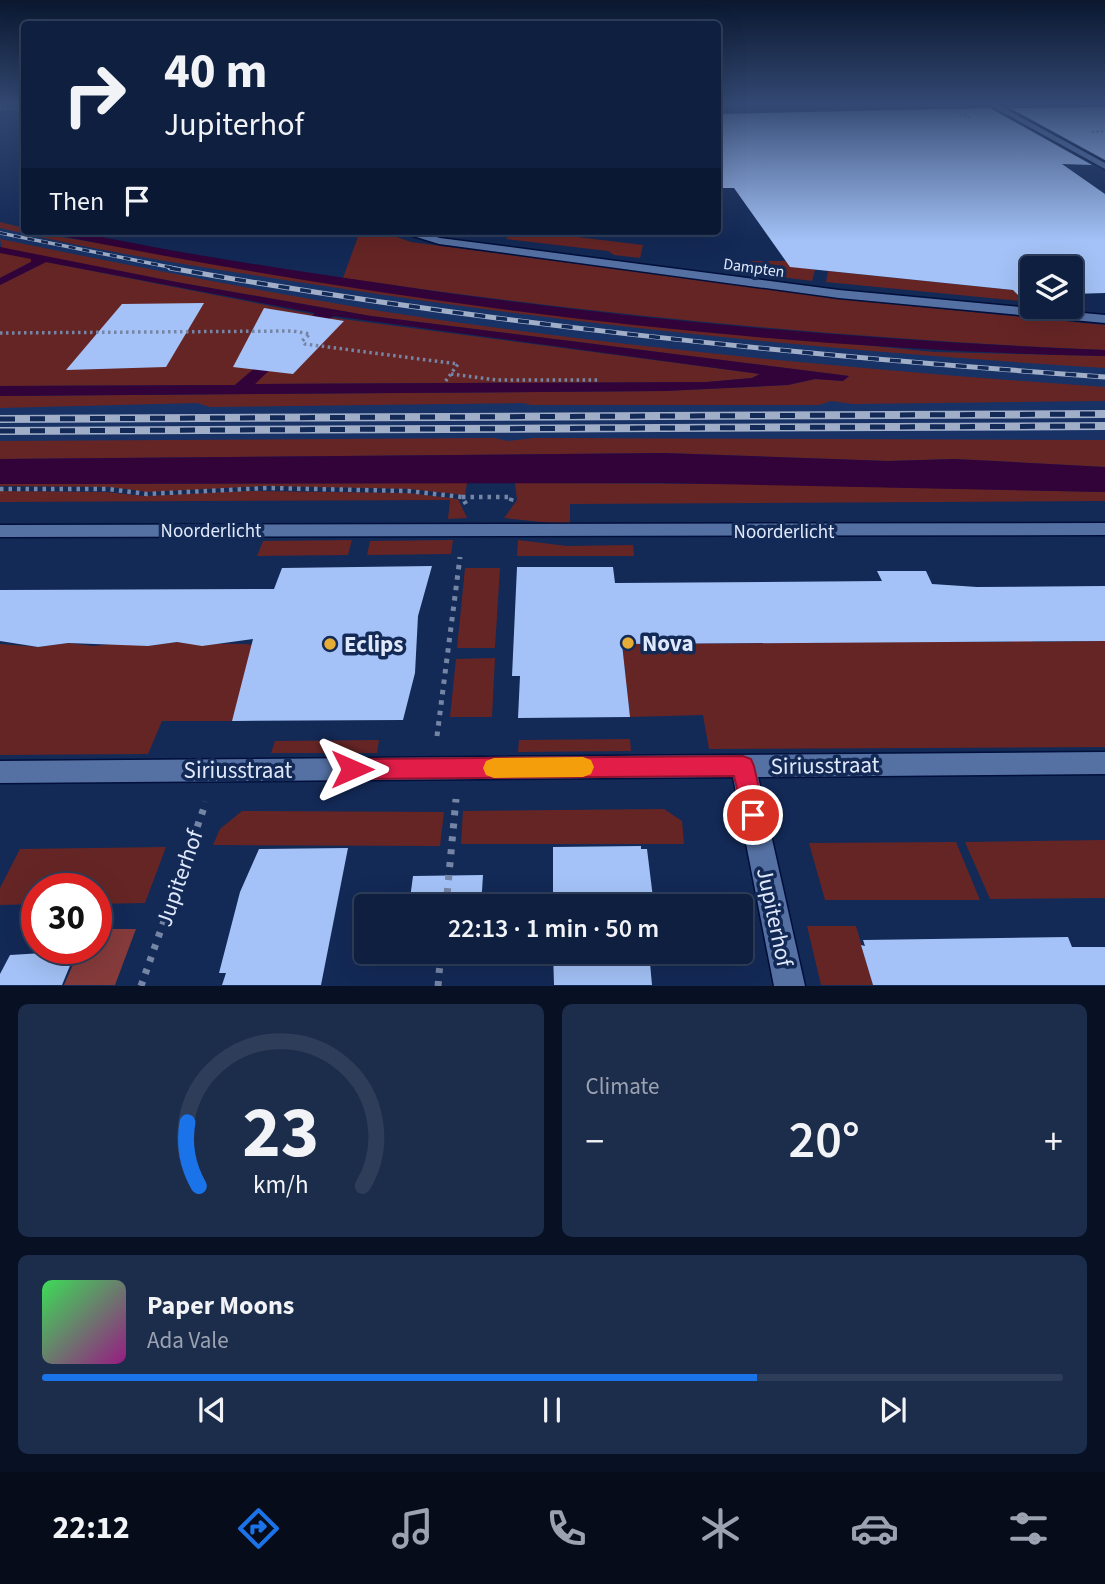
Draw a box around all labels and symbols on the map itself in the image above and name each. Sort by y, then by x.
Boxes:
street label: Dampten [722,253,786,283]
street label: Noorderlicht [161,518,262,545]
street label: Noorderlicht [734,519,835,546]
place label: Nova [642,627,694,660]
place label: Eclips [344,628,403,661]
marker: Nova [620,635,636,651]
marker: Eclips [322,636,338,652]
position arrow [315,732,389,806]
street label: Siriusstraat [770,748,880,783]
street label: Siriusstraat [184,754,293,787]
pin [723,785,783,845]
street label: Jupiterhof [148,824,212,931]
street label: Jupiterhof [748,865,801,971]
speed limit sign: 30 [21,873,112,964]

